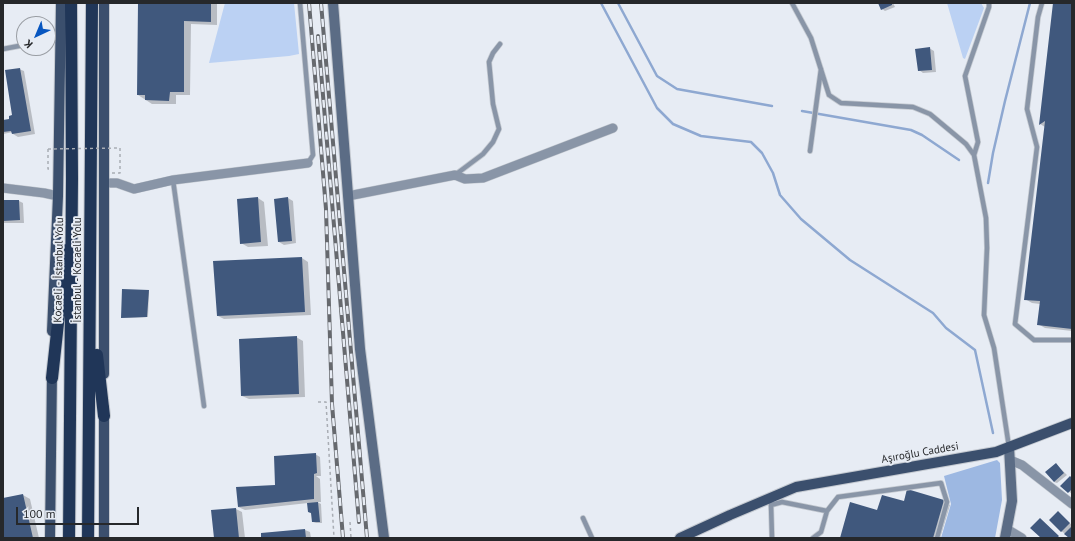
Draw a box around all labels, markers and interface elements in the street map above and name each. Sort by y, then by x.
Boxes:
north arrow [16,16,56,56]
text: K [21,37,36,51]
street label: Kocaeli - İstanbul Yolu [51,217,67,323]
street label: İstanbul - Kocaeli Yolu [71,217,85,323]
street label: Aşıroğlu Caddesi [880,440,960,466]
scale bar [18,499,141,525]
text: 100 m [23,506,56,521]

